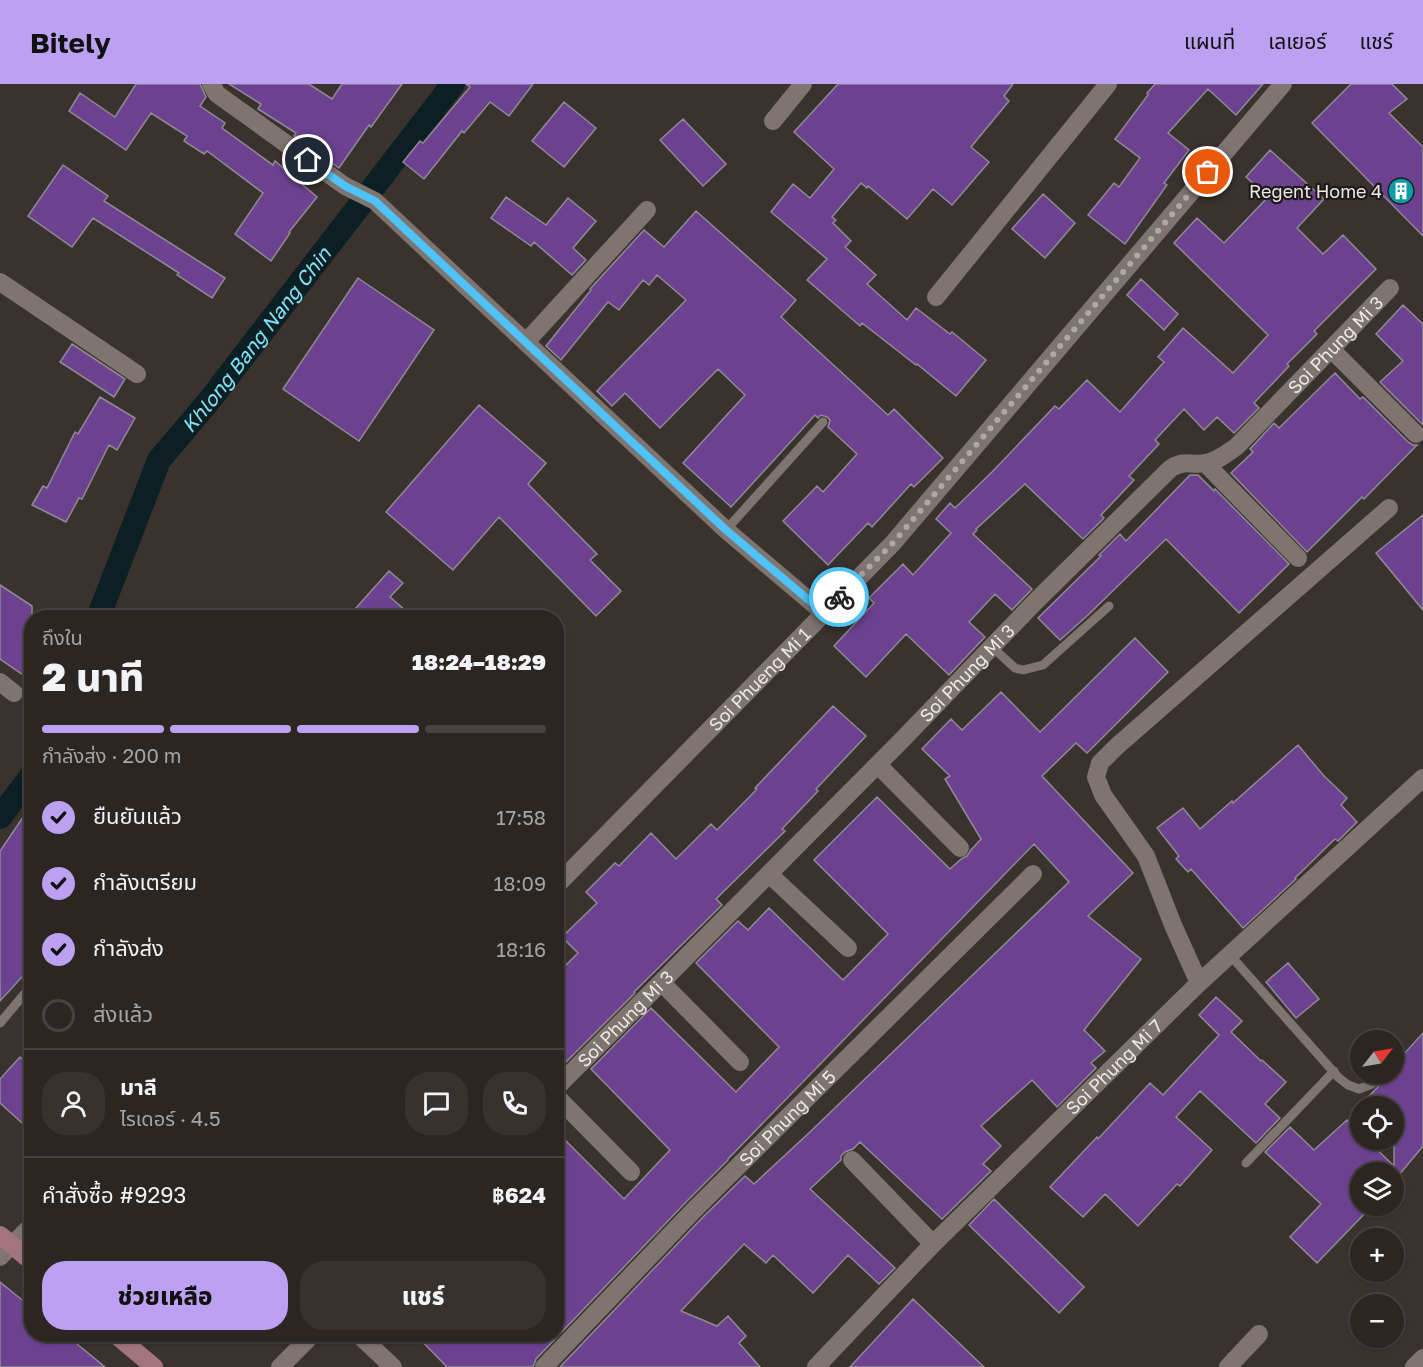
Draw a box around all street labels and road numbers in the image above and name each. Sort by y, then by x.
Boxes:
street label: Soi Phung Mi 3 [1283,291,1387,398]
street label: Soi Phung Mi 3 [915,619,1019,726]
street label: Soi Phueng Mi 1 [704,623,815,735]
street label: Soi Phung Mi 3 [572,966,678,1071]
street label: Soi Phung Mi 7 [1061,1015,1167,1119]
street label: Soi Phung Mi 5 [734,1065,840,1171]

